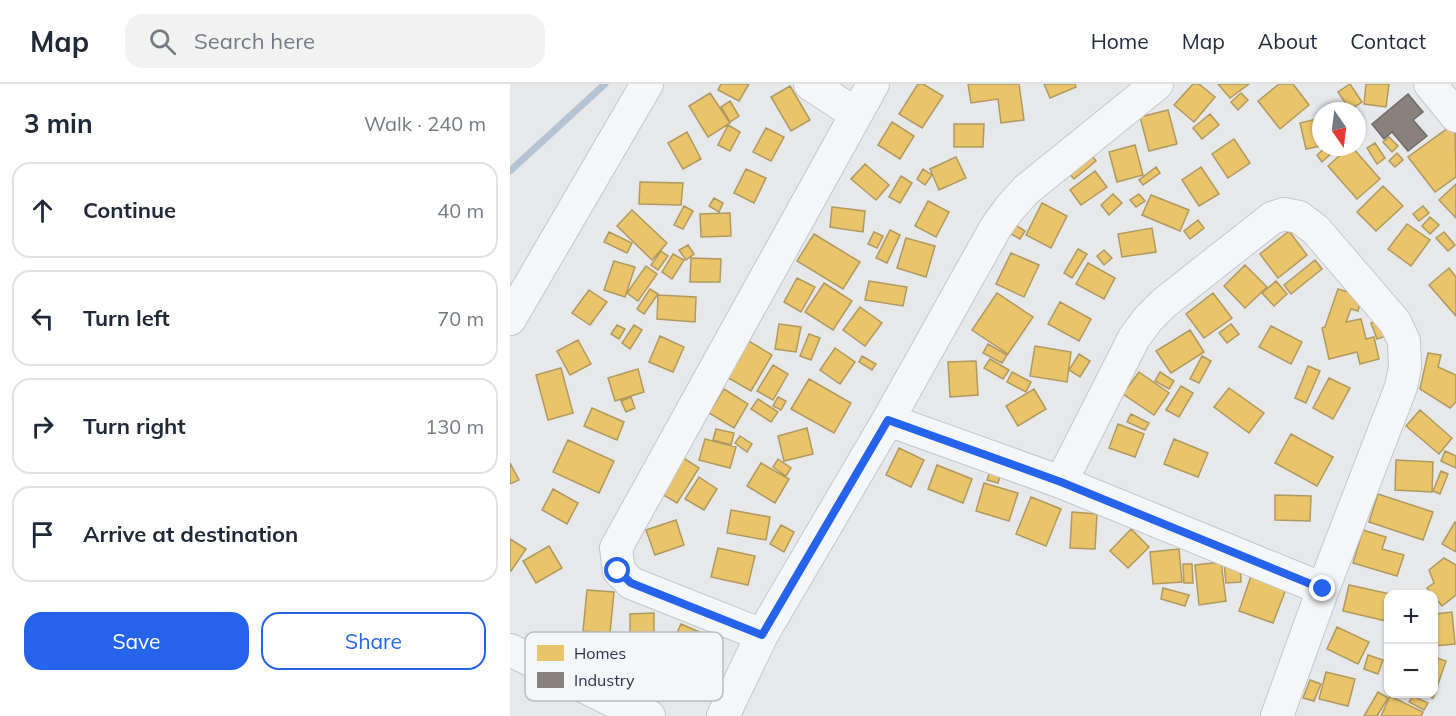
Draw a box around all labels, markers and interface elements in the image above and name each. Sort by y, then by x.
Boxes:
search box [125,14,545,68]
text: Map [30,24,89,59]
icon: search [146,25,179,58]
text: Search here [194,27,315,55]
text: Home [1091,28,1149,54]
text: Map [1182,28,1225,54]
text: About [1258,28,1317,54]
text: Contact [1350,28,1426,54]
north arrow [1312,102,1366,156]
text: 3 min [24,107,93,140]
text: Walk · 240 m [364,111,486,136]
icon: ahead [26,194,59,227]
text: Continue [83,196,176,224]
text: 40 m [437,198,484,223]
icon: left [26,302,59,335]
text: Turn left [83,304,170,332]
text: 70 m [437,306,484,331]
icon: right [26,410,59,443]
text: Turn right [83,412,186,440]
text: 130 m [425,414,484,439]
icon: arrive [26,518,59,551]
text: Arrive at destination [83,520,298,548]
route start [604,557,630,583]
route end [1309,575,1335,601]
map controls [1384,590,1438,698]
button: + [1384,590,1438,644]
button: Save [24,612,249,670]
button: Share [261,612,486,670]
legend [525,632,723,701]
text: Homes [574,643,626,663]
button: − [1384,644,1438,698]
text: Industry [574,670,635,690]

